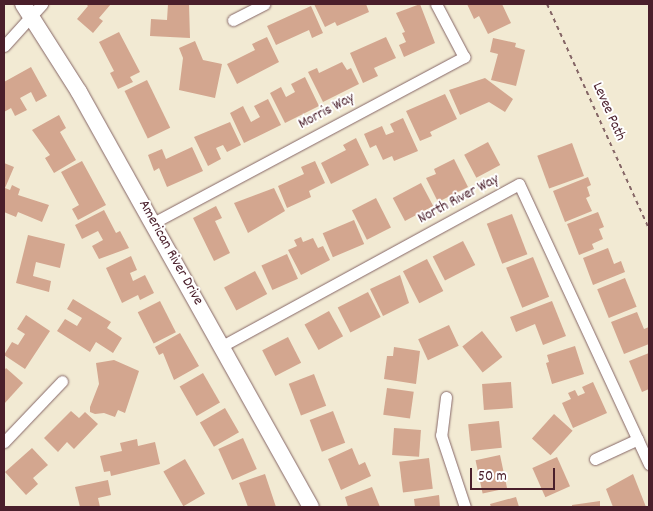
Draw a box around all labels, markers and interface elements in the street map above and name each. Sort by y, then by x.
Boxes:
street label: Levee Path [587,80,629,144]
street label: Morris Way [296,90,358,134]
street label: North River Way [415,171,503,229]
street label: American River Drive [134,197,206,309]
scale bar [473,458,558,490]
text: 50 m [478,466,507,488]

